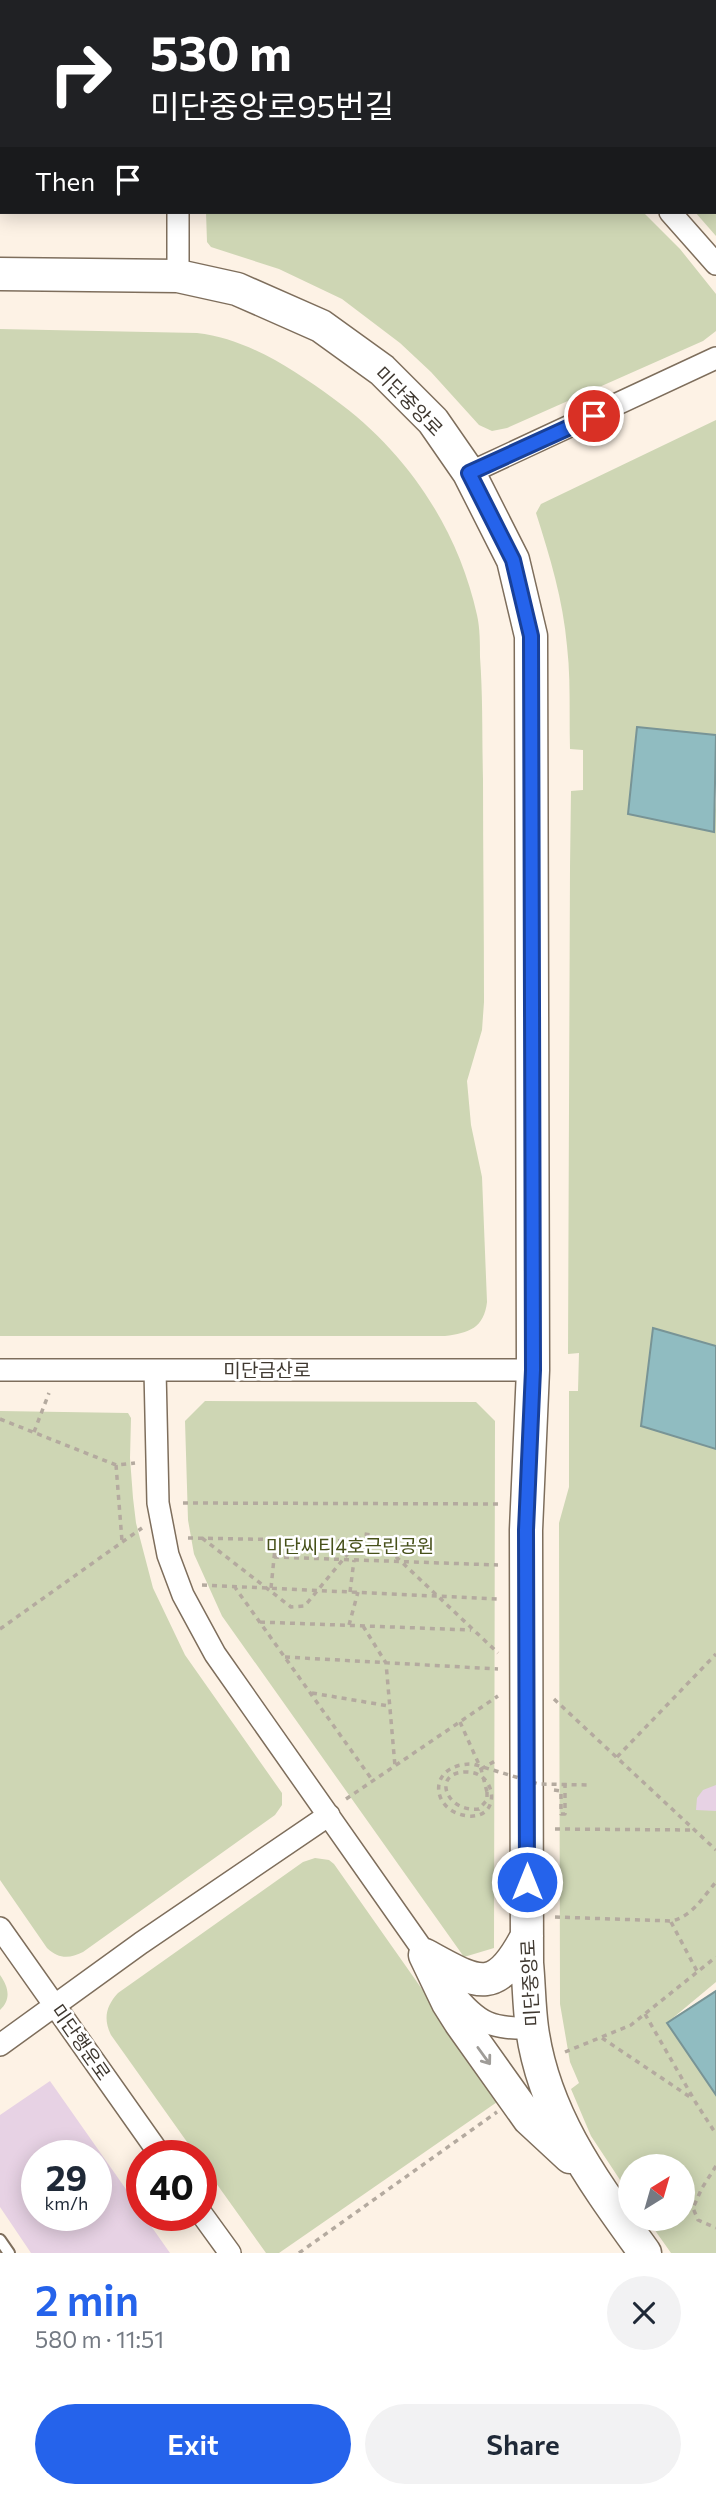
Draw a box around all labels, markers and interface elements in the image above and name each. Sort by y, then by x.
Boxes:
text: 530 m [150,21,292,81]
icon: right [35,28,126,119]
text: 미단중앙로95번길 [150,85,394,125]
icon: arrive [109,161,147,199]
text: Then [35,165,95,196]
street label: 미단중앙로 [371,361,448,440]
pin [564,386,624,446]
icon: arrive [575,397,613,435]
street label: 미단금산로 [223,1358,311,1381]
park label: 미단씨티4호근린공원 [266,1534,434,1557]
position arrow [490,1845,564,1919]
street label: 미단중앙로 [516,1939,543,2027]
street label: 미단행운로 [47,1999,116,2084]
one-way arrow [477,2046,491,2065]
speed limit sign: 40 [126,2140,217,2231]
north arrow [618,2154,695,2231]
map controls [618,2154,695,2231]
text: 29 [46,2155,87,2198]
text: km/h [45,2192,88,2214]
text: 2 min [35,2273,139,2325]
button: close [607,2276,681,2350]
text: 580 m · 11:51 [35,2325,164,2353]
button: Exit [35,2404,351,2484]
button: Share [365,2404,681,2484]

